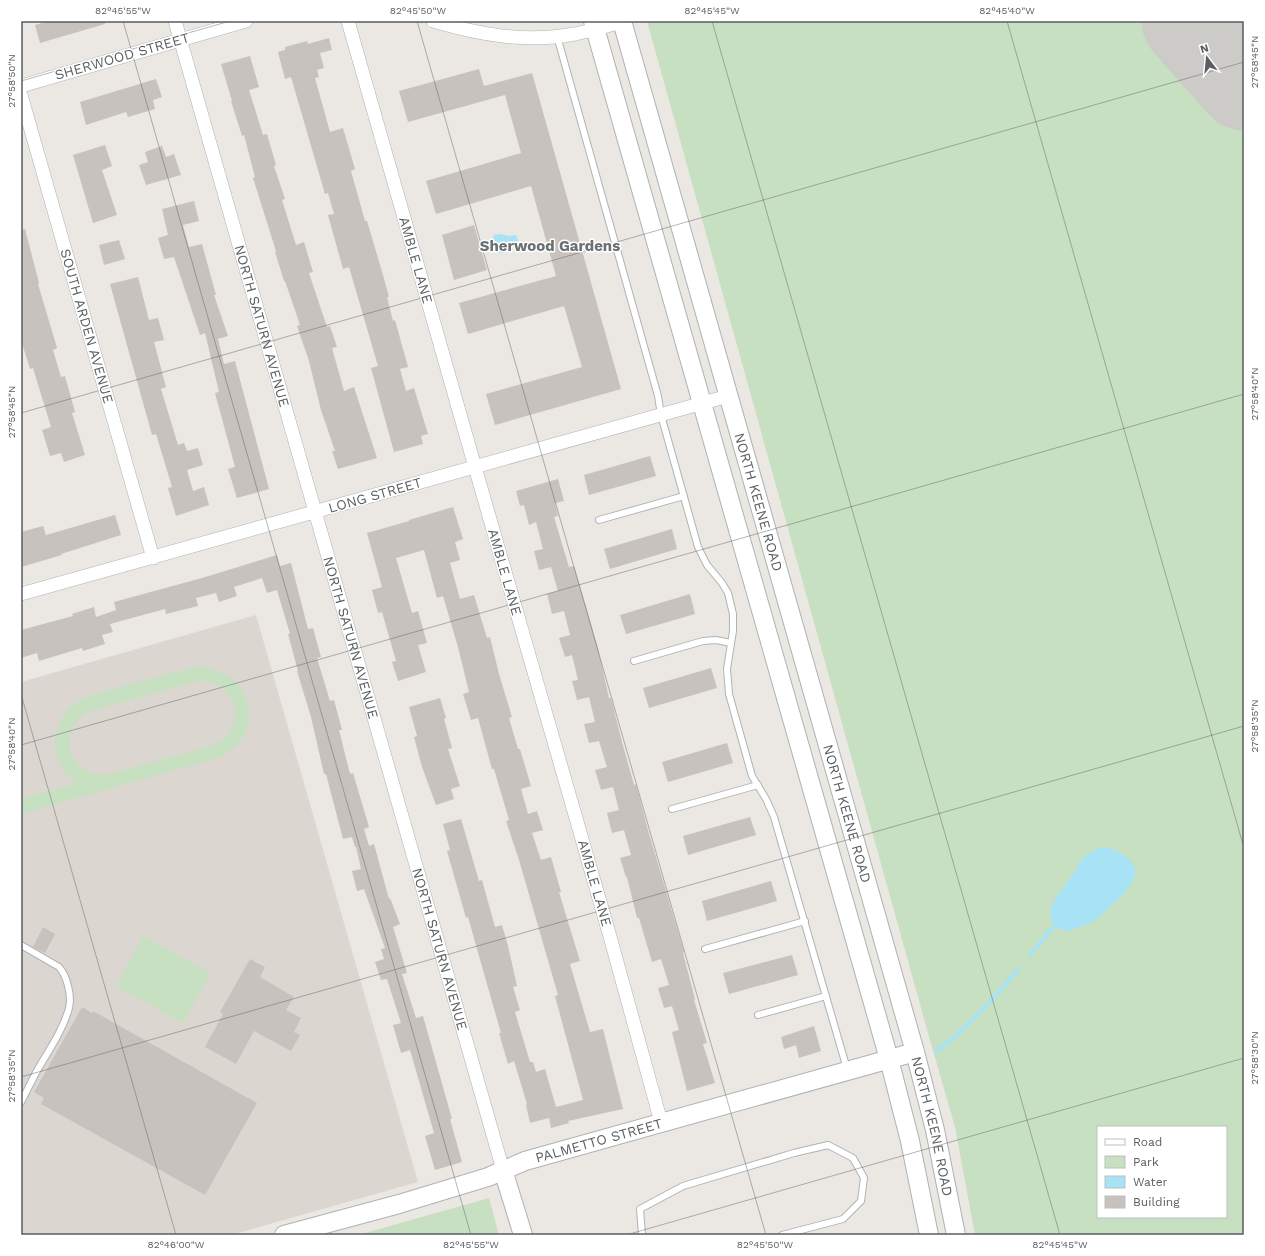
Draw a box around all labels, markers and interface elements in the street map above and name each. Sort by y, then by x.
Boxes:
text: 82°45'55"W [95,5,151,16]
text: 82°45'50"W [390,5,447,16]
text: 82°45'45"W [684,5,740,16]
text: 82°45'40"W [979,5,1035,16]
street label: SHERWOOD STREET [53,29,192,83]
text: 27°58'45"N [1249,36,1260,88]
north arrow [1187,38,1227,78]
text: N [1199,41,1210,56]
text: 27°58'50"N [6,54,17,108]
street label: AMBLE LANE [396,215,436,305]
district label: Sherwood Gardens [480,237,620,255]
street label: NORTH SATURN AVENUE [231,243,293,409]
street label: SOUTH ARDEN AVENUE [57,247,117,405]
text: 27°58'40"N [1249,368,1260,420]
text: 27°58'45"N [6,386,17,438]
street label: NORTH KEENE ROAD [731,431,786,573]
street label: LONG STREET [326,474,424,516]
street label: AMBLE LANE [485,527,525,617]
street label: NORTH SATURN AVENUE [320,554,382,720]
text: 27°58'35"N [1249,699,1260,753]
text: 27°58'40"N [6,718,17,770]
street label: NORTH KEENE ROAD [820,743,875,885]
street label: AMBLE LANE [575,838,615,928]
street label: NORTH SATURN AVENUE [409,866,471,1032]
text: 27°58'30"N [1249,1031,1260,1085]
text: 27°58'35"N [6,1049,17,1103]
street label: NORTH KEENE ROAD [908,1054,956,1197]
street label: PALMETTO STREET [534,1115,664,1166]
legend [1097,1126,1227,1218]
text: Road [1133,1135,1162,1149]
text: Park [1133,1155,1159,1169]
text: Water [1133,1175,1168,1189]
text: Building [1133,1195,1180,1209]
text: 82°46'00"W [148,1239,205,1250]
text: 82°45'55"W [443,1239,499,1250]
text: 82°45'50"W [737,1239,794,1250]
text: 82°45'45"W [1032,1239,1088,1250]

